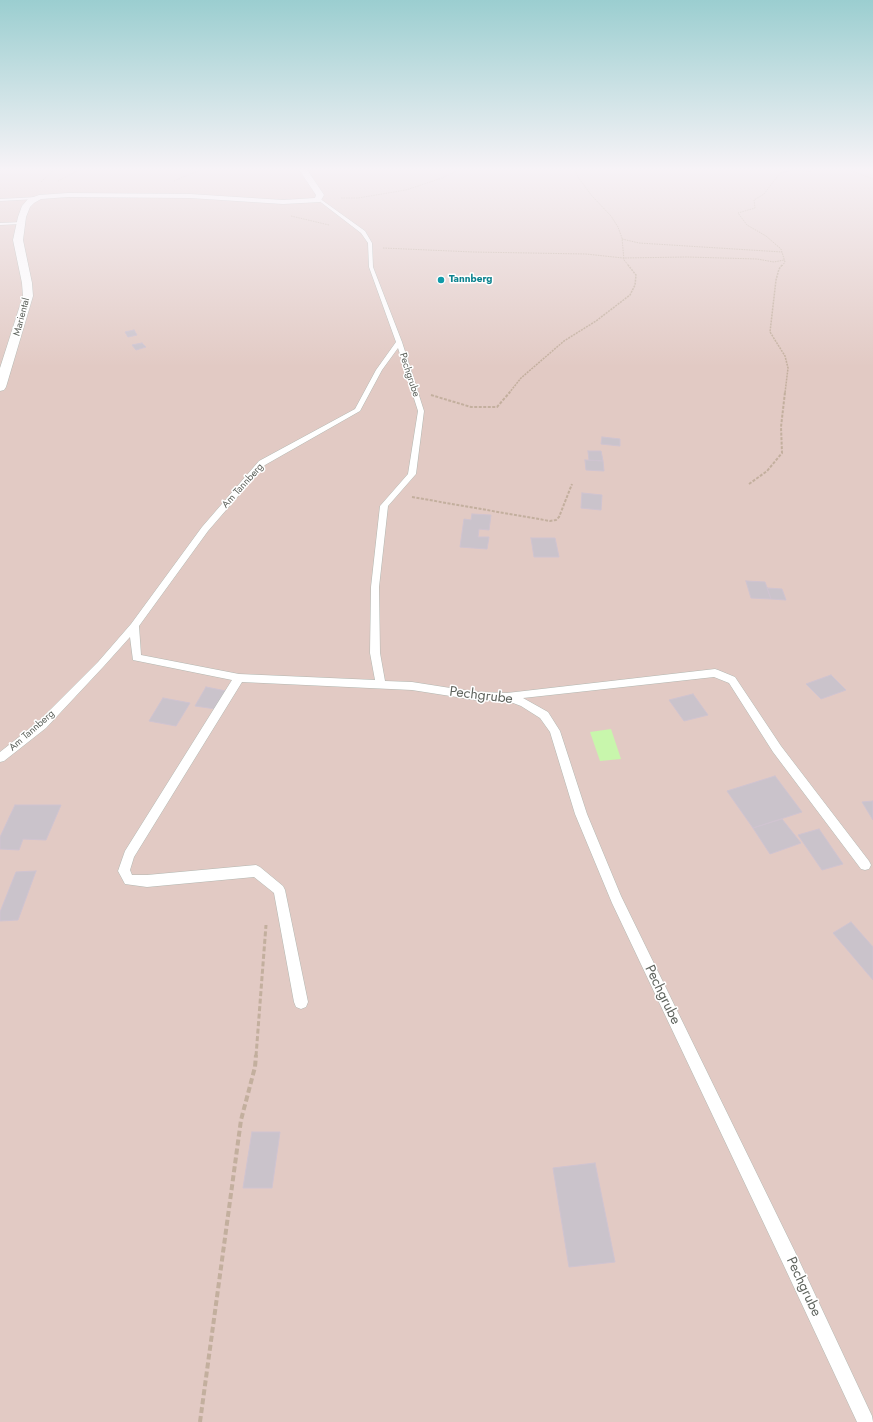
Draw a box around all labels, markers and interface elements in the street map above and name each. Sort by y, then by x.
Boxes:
place label: Tannberg [449,274,492,286]
marker: Tannberg [436,275,446,285]
street label: Mariental [11,297,33,337]
street label: Pechgrube [396,351,422,399]
street label: Am Tannberg [220,461,266,511]
street label: Pechgrube [448,684,514,708]
street label: Am Tannberg [7,708,57,754]
street label: Pechgrube [640,963,684,1027]
street label: Pechgrube [782,1255,824,1319]

